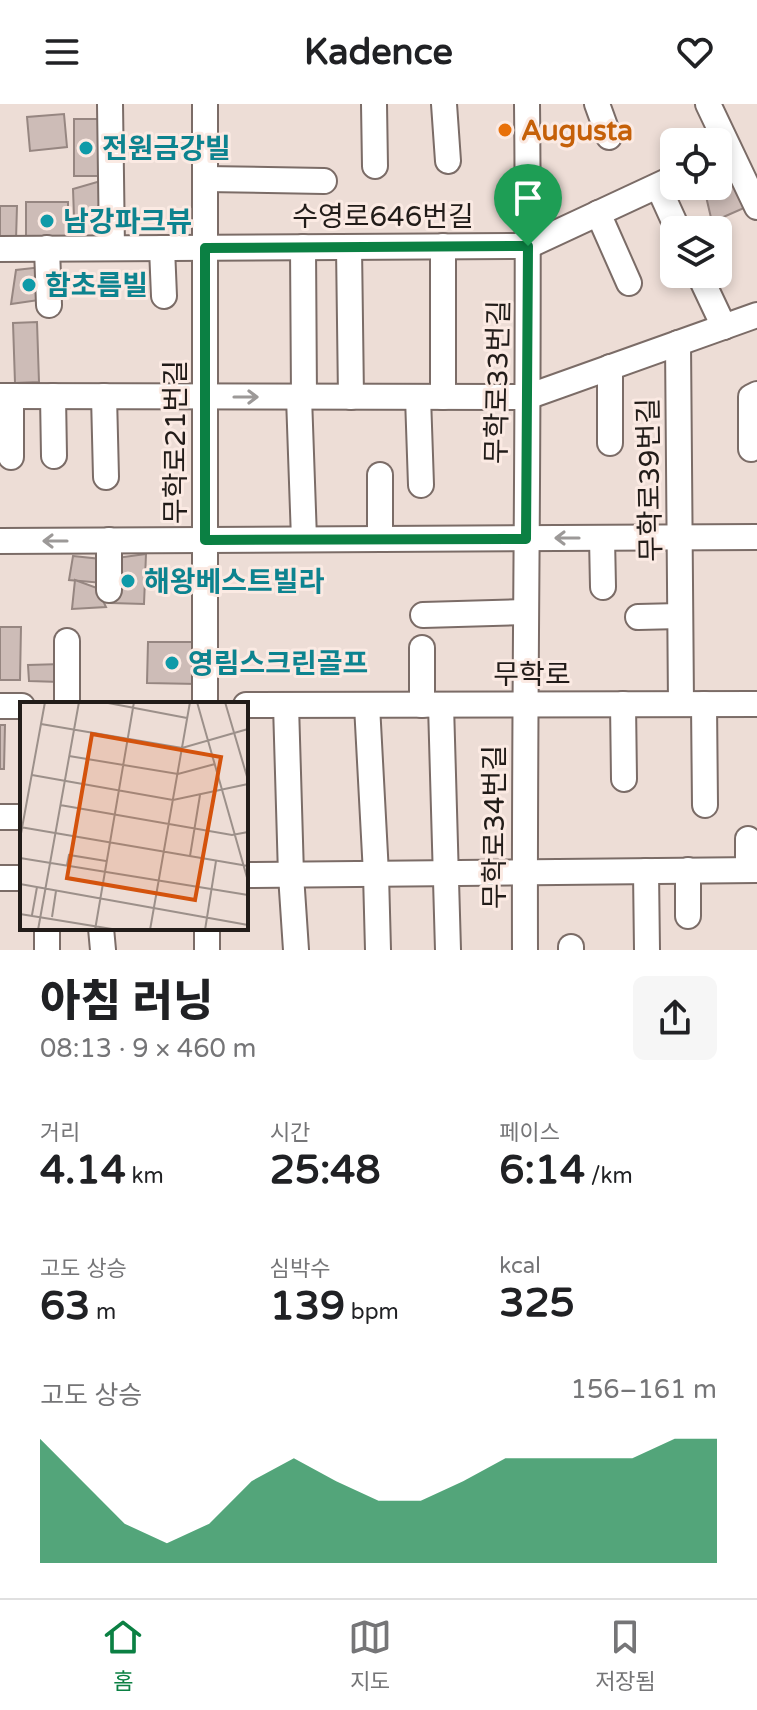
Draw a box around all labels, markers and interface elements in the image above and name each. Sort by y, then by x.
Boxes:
icon: menu [40,30,84,74]
icon: heart [673,30,717,74]
text: Kadence [304,31,453,74]
place label: Augusta [521,114,633,148]
marker: Augusta [496,121,514,139]
map controls [660,128,732,288]
button: locate [660,128,732,200]
place label: 전원금강빌 [102,132,231,166]
marker: 전원금강빌 [77,139,95,157]
pin [494,164,562,246]
icon: arrive [506,176,550,220]
street label: 수영로646번길 [292,200,474,234]
place label: 남강파크뷰 [63,205,192,239]
marker: 남강파크뷰 [38,212,56,230]
button: layers [660,216,732,288]
place label: 함초름빌 [45,269,148,303]
marker: 함초름빌 [20,276,38,294]
street label: 무학로33번길 [480,300,516,464]
street label: 무학로21번길 [159,360,193,524]
one-way arrow [232,389,259,405]
street label: 무학로39번길 [632,398,668,562]
one-way arrow [554,530,581,546]
one-way arrow [42,533,69,548]
place label: 해왕베스트빌라 [144,565,325,599]
marker: 해왕베스트빌라 [119,572,137,590]
place label: 영림스크린골프 [188,647,368,681]
marker: 영림스크린골프 [163,654,181,672]
street label: 무학로 [493,658,571,692]
inset map [20,702,248,930]
street label: 무학로34번길 [478,745,512,909]
text: 아침 러닝 [40,976,213,1029]
button: share [633,976,717,1060]
text: 08:13 · 9 × 460 m [40,1033,256,1064]
text: 거리 [40,1120,80,1146]
text: 시간 [270,1120,310,1146]
text: 페이스 [499,1120,560,1146]
text: 4.14 [40,1146,126,1194]
text: 25:48 [270,1146,381,1194]
text: 6:14 [499,1146,585,1194]
text: km [126,1163,164,1189]
text: /km [585,1163,633,1189]
text: kcal [499,1253,541,1279]
text: 고도 상승 [40,1256,127,1282]
text: 심박수 [270,1256,330,1282]
text: 325 [499,1279,575,1327]
text: 63 [40,1282,90,1330]
text: 139 [270,1282,345,1330]
text: m [90,1299,116,1325]
text: bpm [345,1299,399,1325]
text: 156–161 m [571,1374,717,1405]
text: 고도 상승 [40,1380,142,1411]
tab: 홈 [101,1615,145,1695]
tab: 지도 [348,1615,392,1695]
tab: 저장됨 [595,1615,656,1695]

